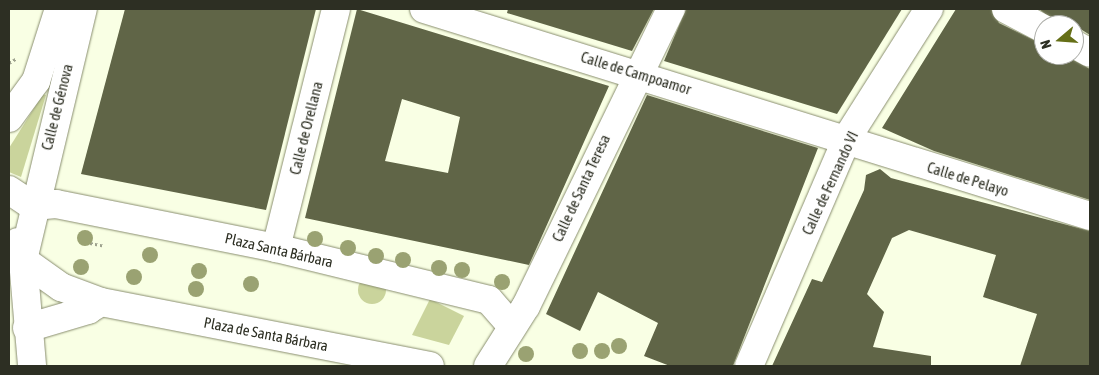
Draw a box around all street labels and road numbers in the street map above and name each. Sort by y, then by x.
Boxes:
street label: Calle de Campoamor [579,48,693,98]
street label: Calle de Génova [38,62,76,152]
street label: Calle de Orellana [286,79,326,177]
street label: Calle de Fernando VI [798,128,862,238]
street label: Calle de Santa Teresa [548,132,614,244]
street label: Calle de Pelayo [925,158,1011,200]
street label: Plaza Santa Bárbara [223,229,335,271]
street label: Plaza de Santa Bárbara [202,313,330,355]

